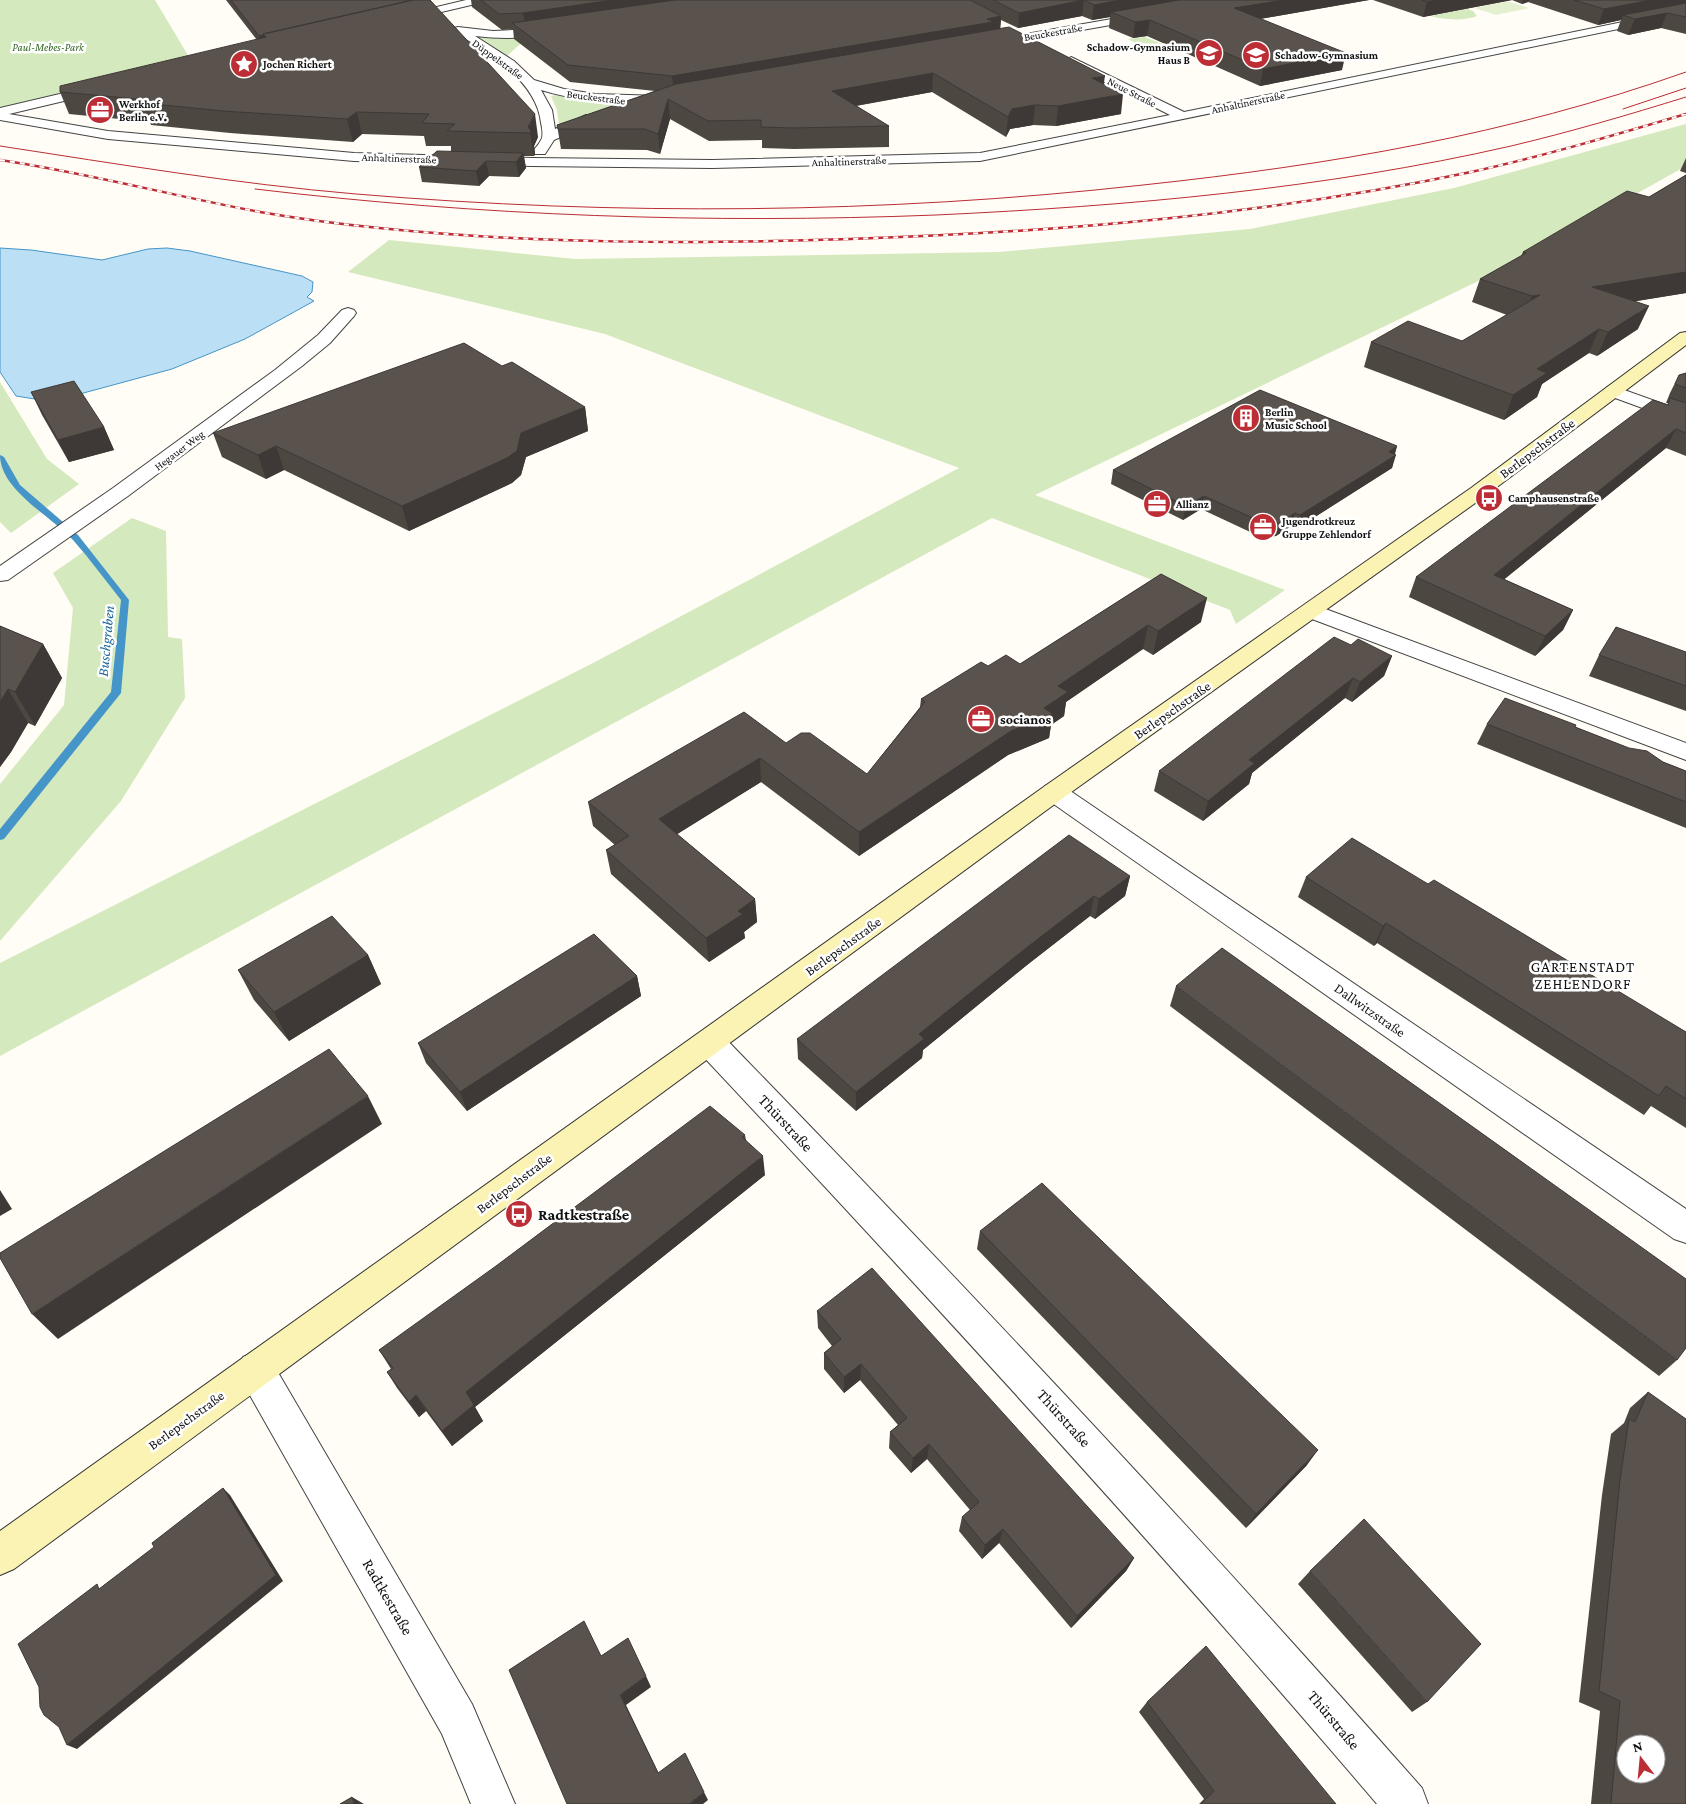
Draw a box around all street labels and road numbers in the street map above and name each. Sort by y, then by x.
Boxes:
street label: Beuckestraße [1023,21,1083,43]
street label: Düppelstraße [470,36,526,82]
street label: Neue Straße [1106,75,1159,110]
street label: Beuckestraße [566,87,626,107]
street label: Anhaltinerstraße [1210,88,1286,116]
street label: Anhaltinerstraße [361,151,437,165]
street label: Anhaltinerstraße [811,154,887,168]
street label: Berlepschstraße [1496,415,1578,481]
street label: Hegauer Weg [152,427,207,473]
street label: Berlepschstraße [1131,678,1213,742]
street label: Berlepschstraße [802,913,884,979]
street label: Dallwitzstraße [1331,980,1409,1040]
street label: Thürstraße [755,1091,817,1155]
street label: Berlepschstraße [473,1150,555,1216]
street label: Thürstraße [1034,1386,1094,1450]
street label: Berlepschstraße [145,1387,227,1453]
street label: Radtkestraße [359,1556,417,1638]
street label: Thürstraße [1304,1687,1364,1753]

